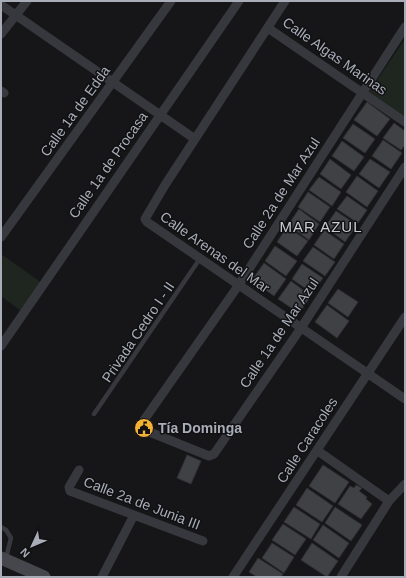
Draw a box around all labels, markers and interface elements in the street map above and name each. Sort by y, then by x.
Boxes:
street label: Calle Algas Marinas [280,14,390,98]
street label: Calle 1a de Edda [37,63,113,159]
street label: Calle 1a de Procasa [65,109,151,221]
street label: Calle 2a de Mar Azul [239,134,323,252]
street label: Calle Arenas del Mar [157,208,273,296]
district label: MAR AZUL [279,218,363,235]
street label: Calle 1a de Mar Azul [236,275,322,391]
street label: Privada Cedro I - II [99,279,177,385]
street label: Calle Caracoles [273,394,341,486]
public building icon: Tía Dominga [133,417,155,439]
place label: Tía Dominga [158,420,242,436]
street label: Calle 2a de Junia III [81,473,203,533]
north arrow [12,526,52,566]
text: N [18,546,32,560]

